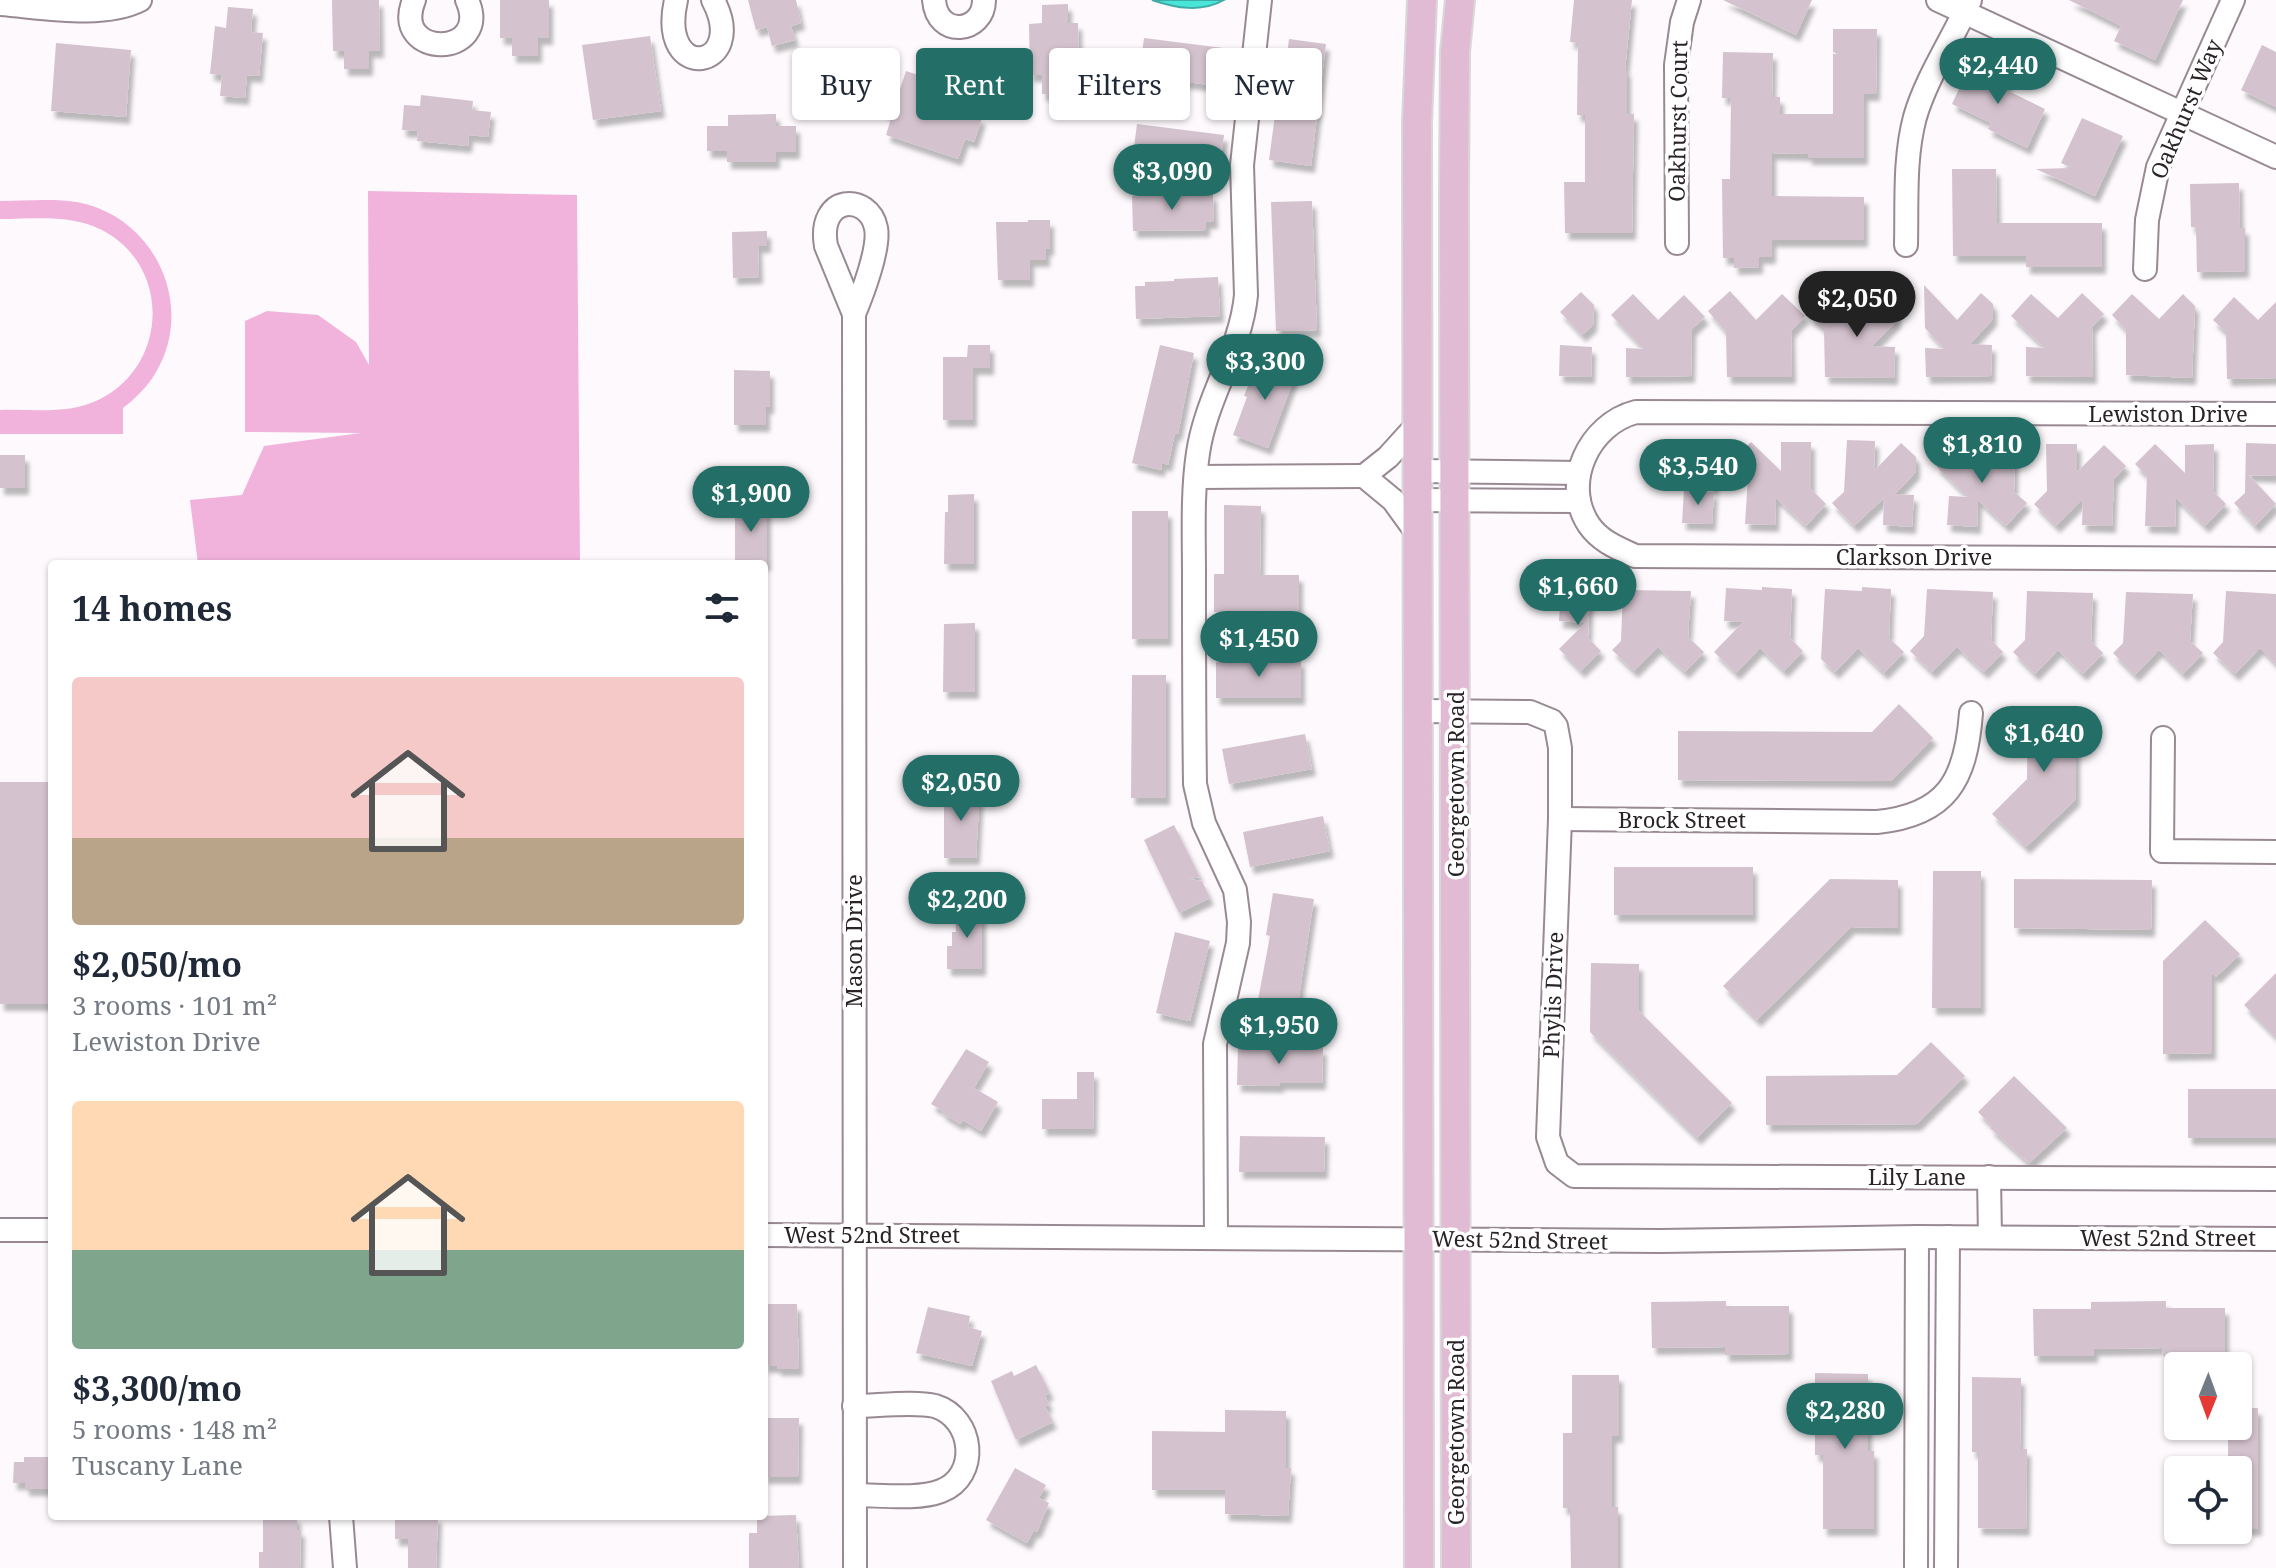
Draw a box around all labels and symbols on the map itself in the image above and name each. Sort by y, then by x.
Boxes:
street label: Oakhurst Way [2142,34,2228,183]
pin: $2,440 [1933,38,2063,106]
street label: Oakhurst Court [1661,40,1693,202]
pin: $3,090 [1107,144,1237,212]
pin: $2,050 [1792,271,1922,339]
pin: $3,300 [1200,334,1330,402]
street label: Lewiston Drive [2088,398,2248,428]
pin: $1,810 [1917,417,2047,485]
pin: $3,540 [1633,439,1763,507]
pin: $1,900 [686,466,816,534]
street label: Clarkson Drive [1836,541,1992,571]
pin: $1,660 [1513,559,1643,627]
pin: $1,450 [1194,611,1324,679]
street label: Georgetown Road [1440,690,1470,877]
pin: $1,640 [1979,706,2109,774]
pin: $2,050 [896,755,1026,823]
street label: Brock Street [1618,804,1746,834]
pin: $2,200 [902,872,1032,940]
street label: Mason Drive [838,874,868,1008]
street label: Phylis Drive [1535,931,1569,1059]
pin: $1,950 [1214,998,1344,1066]
street label: Lily Lane [1868,1161,1966,1191]
street label: West 52nd Street [784,1219,960,1249]
street label: West 52nd Street [1432,1222,1609,1256]
street label: West 52nd Street [2080,1222,2256,1252]
street label: Georgetown Road [1440,1338,1470,1525]
north arrow [2164,1352,2252,1440]
pin: $2,280 [1780,1383,1910,1451]

